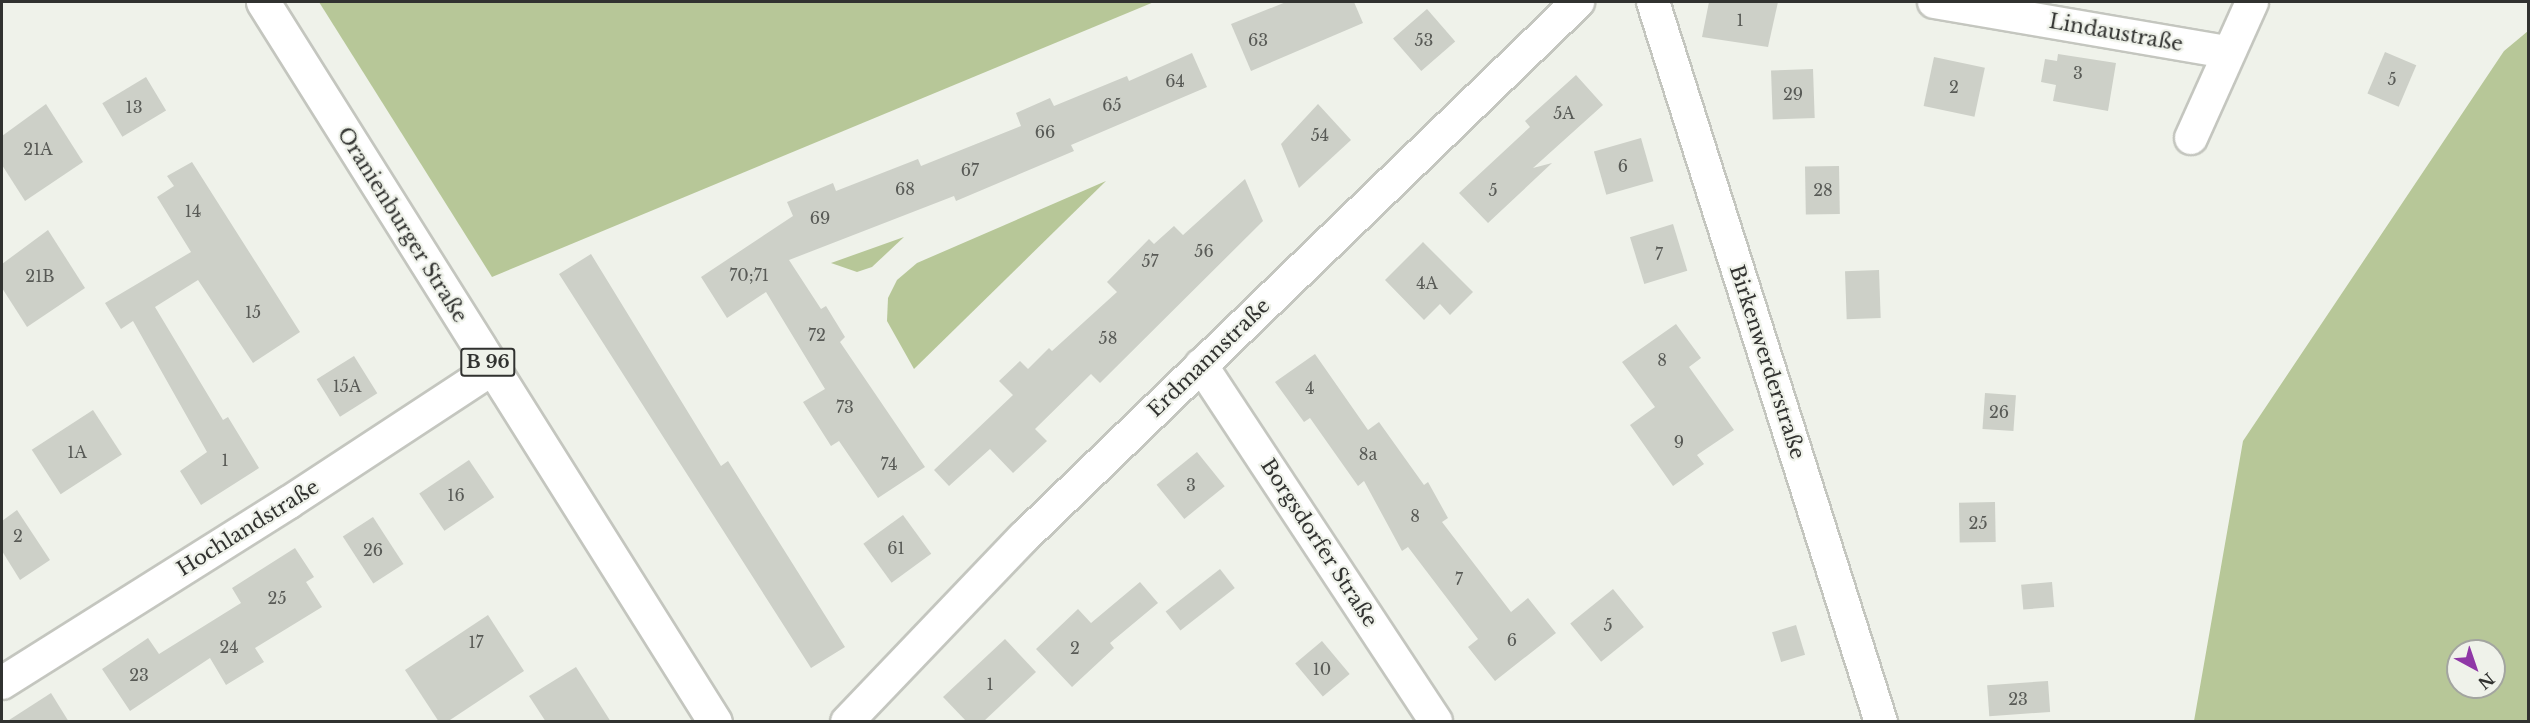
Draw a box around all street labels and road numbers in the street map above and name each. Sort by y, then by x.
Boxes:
street label: Lindaustraße [2047,9,2185,57]
street label: Oranienburger Straße [332,123,472,327]
street label: Birkenwerderstraße [1724,262,1810,462]
street label: Erdmannstraße [1143,294,1275,422]
road number: B 96 [460,347,516,377]
street label: Borgsdorfer Straße [1256,454,1382,632]
street label: Hochlandstraße [173,475,323,581]

